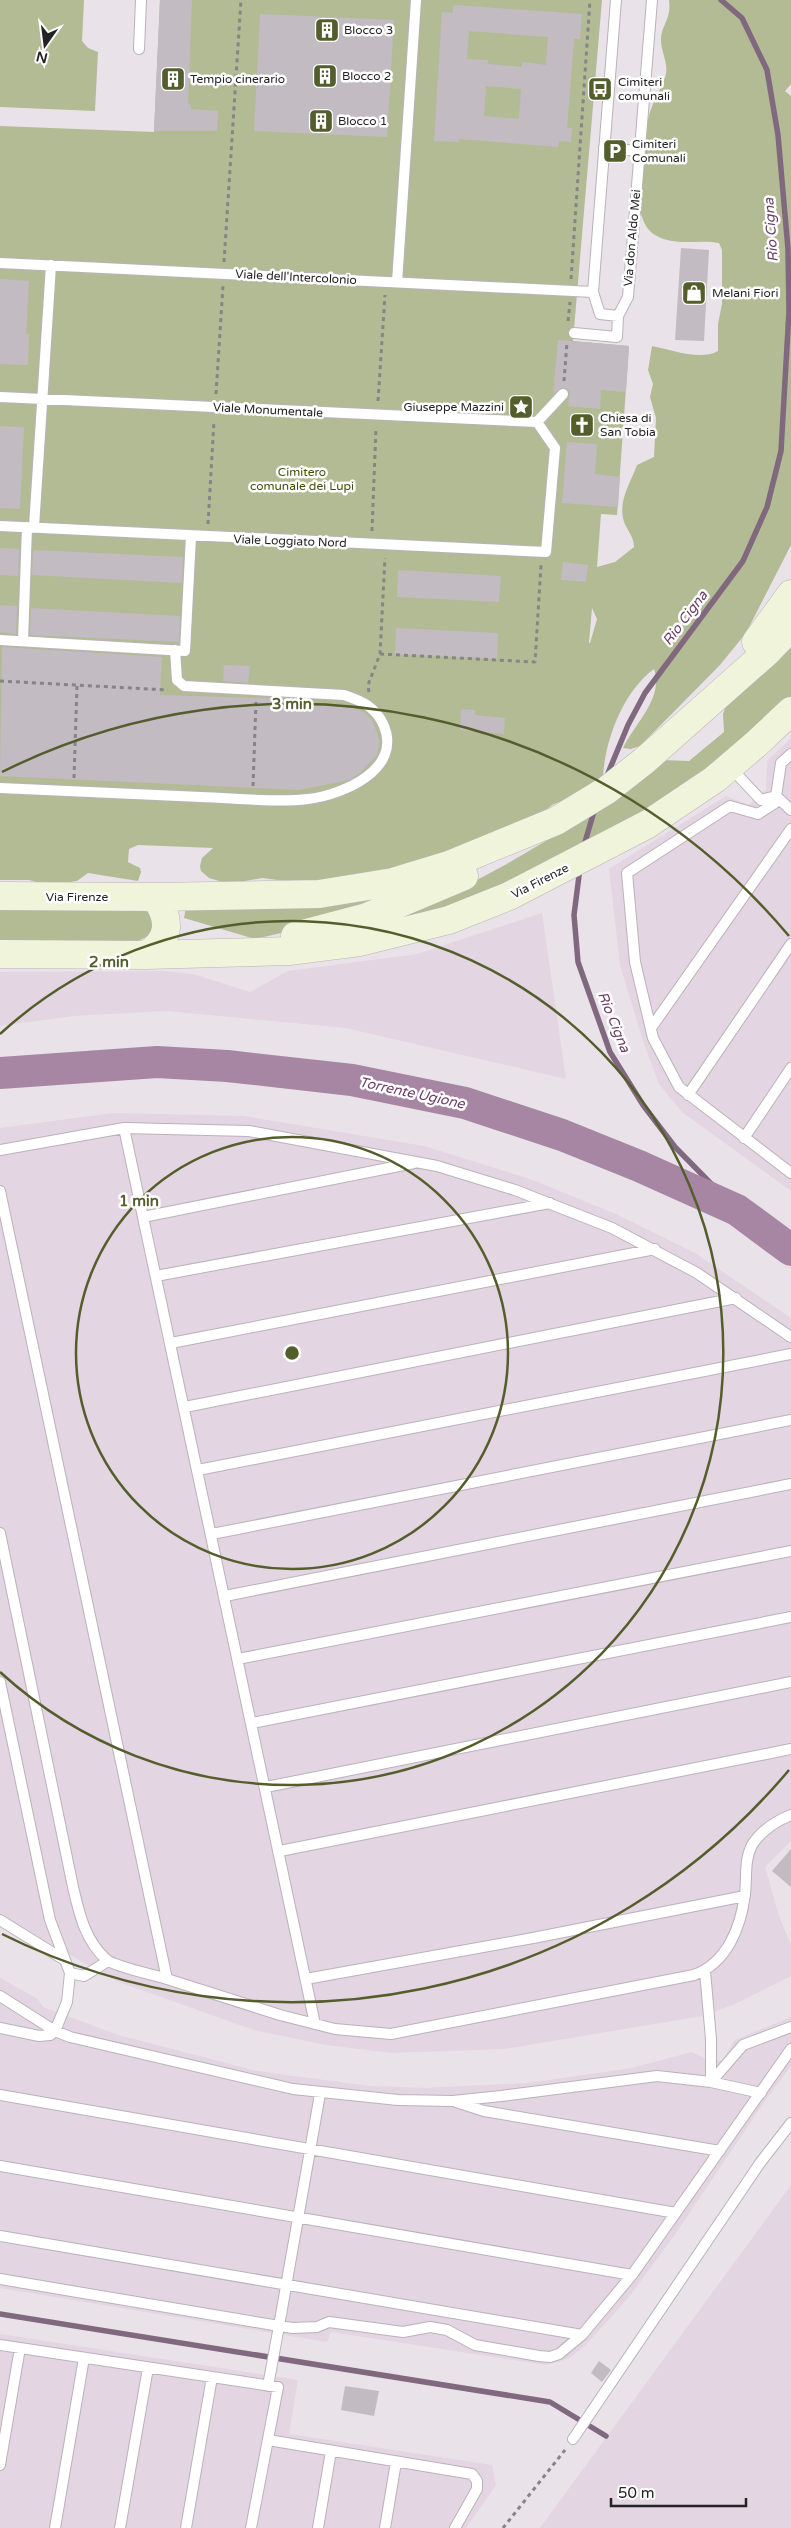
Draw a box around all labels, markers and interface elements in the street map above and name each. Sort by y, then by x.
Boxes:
building icon: Blocco 3 [314,17,340,43]
north arrow [20,20,70,70]
place label: Blocco 3 [344,23,393,37]
text: N [34,48,49,67]
building icon: Blocco 2 [312,63,338,89]
building icon: Tempio cinerario [160,66,186,92]
place label: Blocco 2 [342,69,391,83]
place label: Tempio cinerario [190,72,285,86]
place label: Cimiteri comunali [618,75,670,103]
bus stop icon: Cimiteri comunali [587,76,613,102]
building icon: Blocco 1 [308,108,334,134]
place label: Blocco 1 [338,114,387,128]
place label: Cimiteri Comunali [632,137,686,165]
parking icon: Cimiteri Comunali [602,138,628,164]
street label: Via don Aldo Mei [621,189,643,287]
water label: Rio Cigna [760,196,782,263]
street label: Viale dell'Intercolonio [235,267,357,287]
shop icon: Melani Fiori [681,280,707,306]
place label: Melani Fiori [712,286,778,300]
place icon: Giuseppe Mazzini [508,394,534,420]
street label: Viale Monumentale [213,400,324,420]
place label: Giuseppe Mazzini [403,400,504,414]
place label: Chiesa di San Tobia [600,411,656,439]
church icon: Chiesa di San Tobia [569,412,595,438]
park label: Cimitero comunale dei Lupi [250,465,354,493]
street label: Viale Loggiato Nord [233,532,347,550]
water label: Rio Cigna [659,586,712,649]
text: 3 min [272,695,312,713]
street label: Via Firenze [509,860,571,901]
street label: Via Firenze [46,890,108,904]
text: 2 min [89,953,129,971]
water label: Rio Cigna [594,989,634,1056]
water label: Torrente Ugione [358,1074,467,1113]
text: 1 min [119,1192,159,1210]
centre of rings [283,1344,301,1362]
scale bar [611,2476,746,2508]
text: 50 m [618,2484,655,2502]

